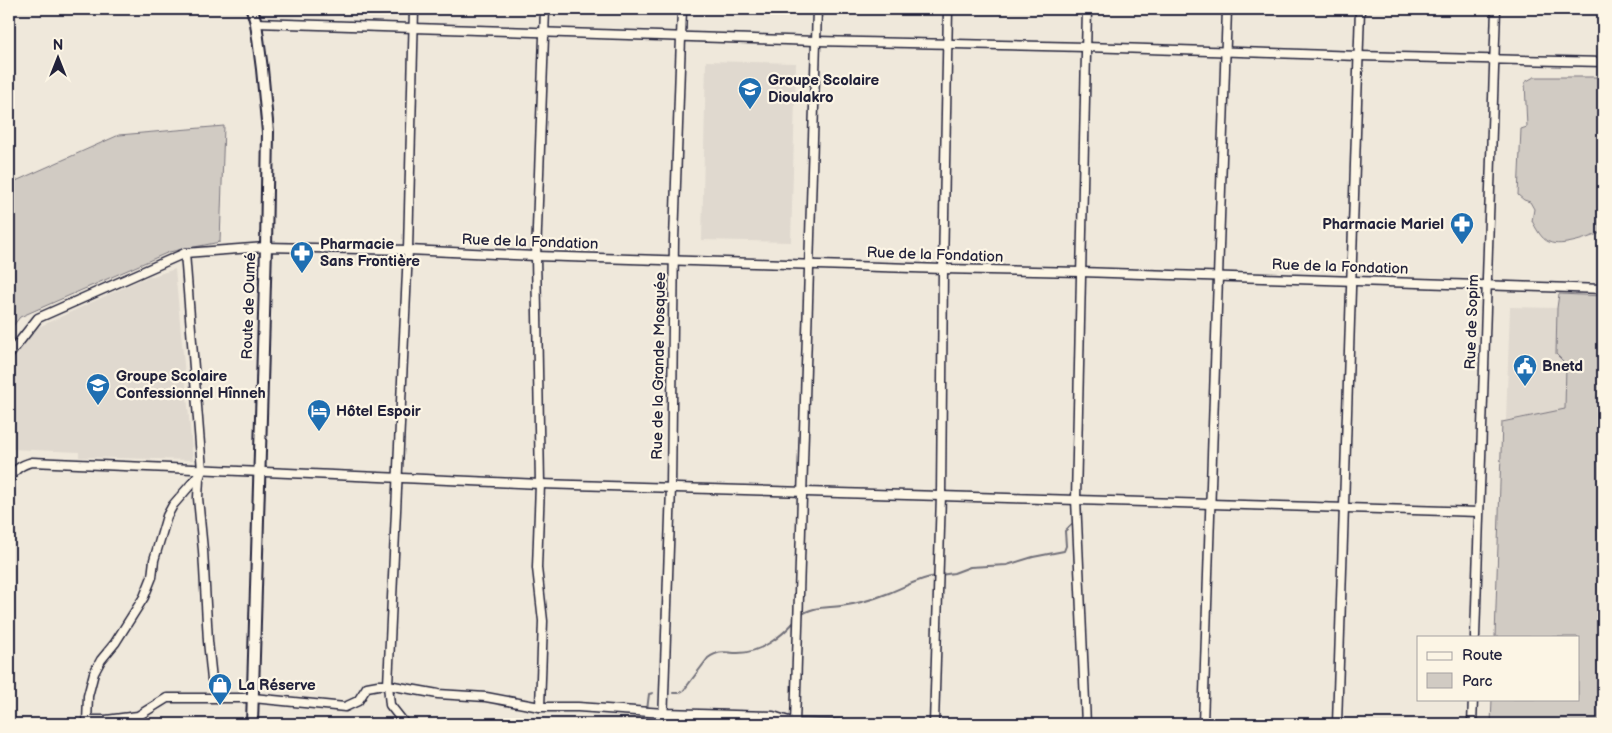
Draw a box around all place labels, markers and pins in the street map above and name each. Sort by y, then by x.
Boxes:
place label: Groupe Scolaire Dioulakro [768,71,879,107]
school or university icon: Groupe Scolaire Dioulakro [737,76,763,110]
pharmacy icon: Pharmacie Mariel [1449,211,1475,245]
place label: Pharmacie Mariel [1322,215,1444,234]
place label: Pharmacie Sans Frontière [320,235,420,271]
pharmacy icon: Pharmacie Sans Frontière [289,240,315,274]
public building icon: Bnetd [1512,353,1538,387]
place label: Bnetd [1542,357,1583,376]
place label: Groupe Scolaire Confessionnel Hînneh [116,367,266,403]
school or university icon: Groupe Scolaire Confessionnel Hînneh [85,372,111,406]
hotel icon: Hôtel Espoir [306,398,332,432]
place label: Hôtel Espoir [336,402,422,421]
shop icon: La Réserve [207,672,233,706]
place label: La Réserve [238,676,316,695]

